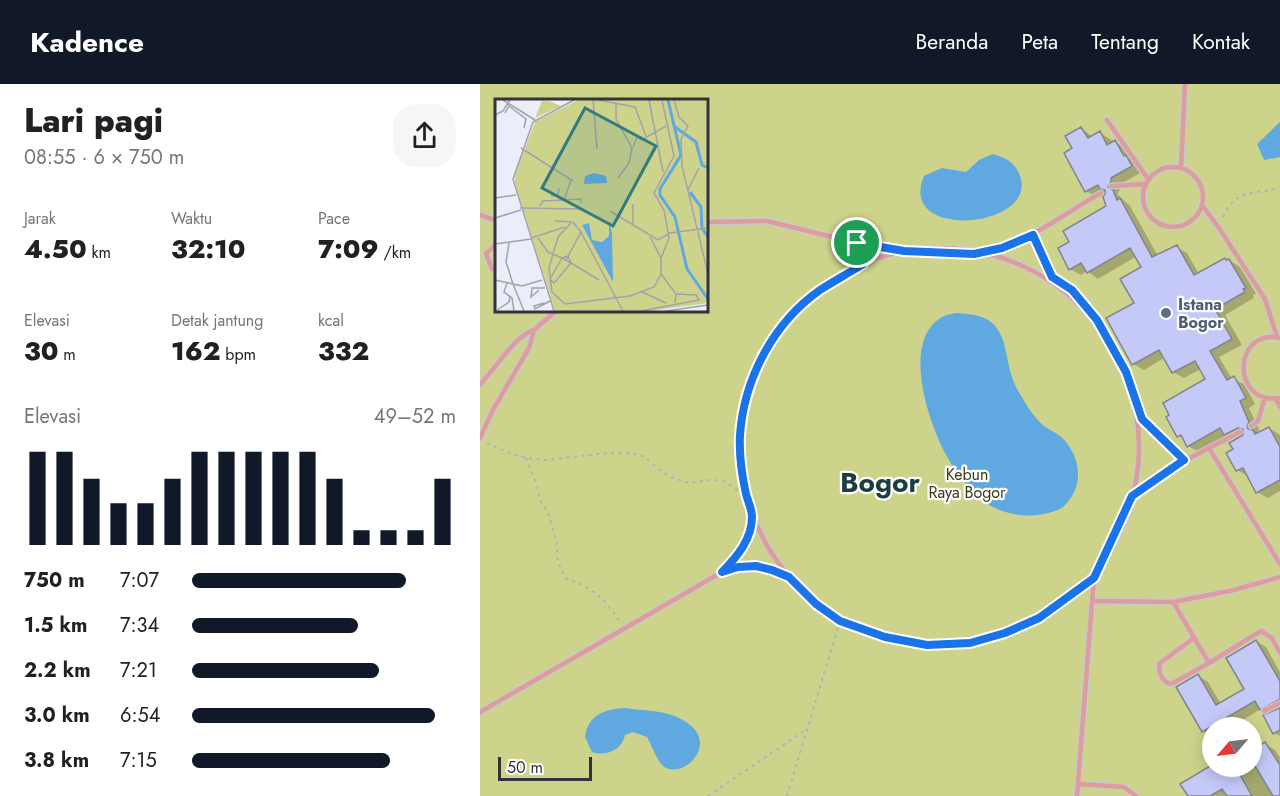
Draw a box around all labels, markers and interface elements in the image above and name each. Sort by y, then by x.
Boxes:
text: Kadence [30,22,144,63]
text: Beranda [915,27,988,57]
text: Peta [1021,27,1058,57]
text: Tentang [1091,27,1159,57]
text: Kontak [1192,27,1250,57]
text: Lari pagi [24,97,163,144]
inset map [495,99,708,312]
button: share [393,104,456,167]
text: 08:55 · 6 × 750 m [24,143,184,172]
text: Jarak [24,207,56,230]
text: Waktu [171,207,212,230]
text: Pace [318,207,350,230]
pin [831,217,882,268]
icon: arrive [840,226,873,259]
text: 4.50 [24,230,87,268]
text: 32:10 [171,230,245,268]
text: 7:09 [318,230,379,268]
text: km [87,241,111,264]
text: /km [379,241,411,264]
place label: Istana Bogor [1178,293,1224,334]
marker: Istana Bogor [1159,306,1173,320]
text: Elevasi [24,309,70,332]
text: Detak jantung [171,309,263,332]
text: kcal [318,309,344,332]
text: 30 [24,332,58,370]
text: 162 [171,332,221,370]
text: 332 [318,332,369,370]
text: m [58,343,76,366]
text: bpm [221,343,256,366]
text: Elevasi [24,402,81,431]
text: 49–52 m [374,402,456,431]
district label: Bogor [840,462,921,503]
park label: Kebun Raya Bogor [928,463,1006,504]
text: 750 m [24,566,85,595]
text: 7:07 [120,566,159,595]
text: 1.5 km [24,611,87,640]
text: 7:34 [120,611,159,640]
text: 2.2 km [24,656,91,685]
text: 7:21 [120,656,157,685]
text: 3.0 km [24,701,90,730]
text: 6:54 [120,701,160,730]
north arrow [1202,717,1262,777]
map controls [1202,717,1262,777]
text: 3.8 km [24,746,89,775]
text: 7:15 [120,746,157,775]
scale bar [498,754,592,782]
text: 50 m [507,756,543,779]

